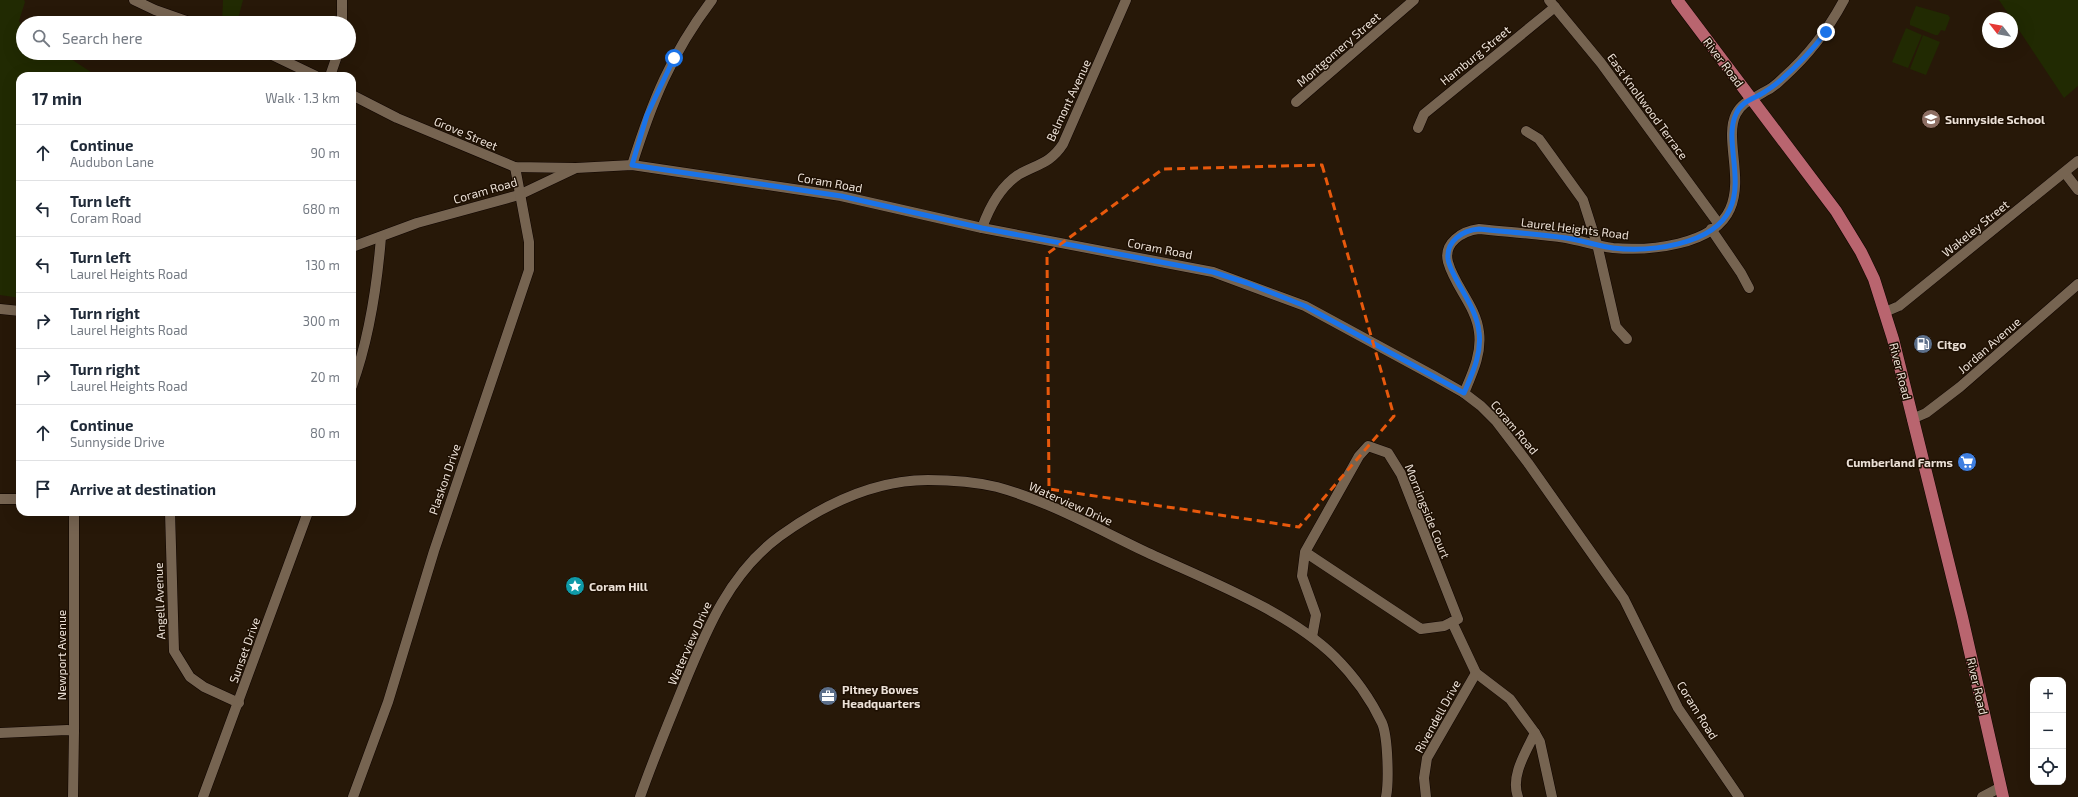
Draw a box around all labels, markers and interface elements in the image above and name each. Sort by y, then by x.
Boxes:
street label: Montgomery Street [1293,9,1383,89]
north arrow [1982,12,2018,48]
search box [16,16,356,60]
street label: Hamburg Street [1437,22,1513,88]
route end [1817,23,1835,41]
icon: search [30,27,52,49]
text: Search here [62,29,143,47]
street label: River Road [1701,35,1747,89]
route start [665,49,683,67]
street label: East Knollwood Terrace [1605,50,1691,162]
street label: Belmont Avenue [1043,57,1093,143]
text: 17 min [32,88,82,108]
text: Walk · 1.3 km [265,90,340,106]
school or university icon: Sunnyside School [1920,108,1942,130]
place label: Sunnyside School [1945,112,2045,127]
street label: Grove Street [432,113,500,153]
text: Continue [70,136,133,154]
icon: ahead [32,142,54,164]
text: 90 m [310,145,340,161]
text: Audubon Lane [70,154,154,170]
street label: Coram Road [796,169,864,195]
street label: Coram Road [451,174,519,206]
text: Turn left [70,192,131,210]
street label: Wakeley Street [1939,196,2012,259]
icon: left [32,198,54,220]
text: 680 m [303,201,340,217]
text: Coram Road [70,210,141,226]
street label: Laurel Heights Road [1520,214,1630,242]
street label: Coram Road [1126,235,1194,261]
text: Turn left [70,248,131,266]
icon: left [32,254,54,276]
text: 130 m [305,257,340,273]
text: Laurel Heights Road [70,266,188,282]
text: Turn right [70,304,140,322]
icon: right [32,310,54,332]
text: 300 m [303,313,340,329]
street label: Jordan Avenue [1955,314,2023,376]
text: Laurel Heights Road [70,322,188,338]
fuel station icon: Citgo [1912,333,1934,355]
place label: Citgo [1937,337,1966,351]
street label: River Road [1887,341,1915,401]
text: Turn right [70,360,140,378]
icon: right [32,366,54,388]
text: 20 m [311,369,340,385]
text: Laurel Heights Road [70,378,188,394]
street label: Coram Road [1488,397,1542,457]
text: Continue [70,416,133,434]
icon: ahead [32,422,54,444]
text: 80 m [310,425,340,441]
text: Sunnyside Drive [70,434,165,450]
street label: Plaskon Drive [425,442,463,516]
supermarket icon: Cumberland Farms [1956,451,1978,473]
place label: Cumberland Farms [1846,455,1953,469]
street label: Morningside Court [1403,462,1454,561]
icon: arrive [32,478,54,500]
street label: Waterview Drive [1027,478,1115,528]
text: Arrive at destination [70,480,216,498]
street label: Angell Avenue [151,562,167,640]
place icon: Coram Hill [564,575,586,597]
place label: Coram Hill [589,579,648,593]
street label: Waterview Drive [664,599,714,687]
street label: Newport Avenue [54,610,68,700]
street label: Sunset Drive [226,615,262,685]
street label: River Road [1965,656,1991,716]
street label: Rivendell Drive [1411,677,1463,755]
map controls [2030,677,2066,785]
button: + [2030,677,2066,713]
street label: Coram Road [1675,678,1721,742]
place label: Pitney Bowes Headquarters [842,682,920,710]
office icon: Pitney Bowes Headquarters [817,685,839,707]
button: − [2030,713,2066,749]
button: locate [2030,749,2066,785]

